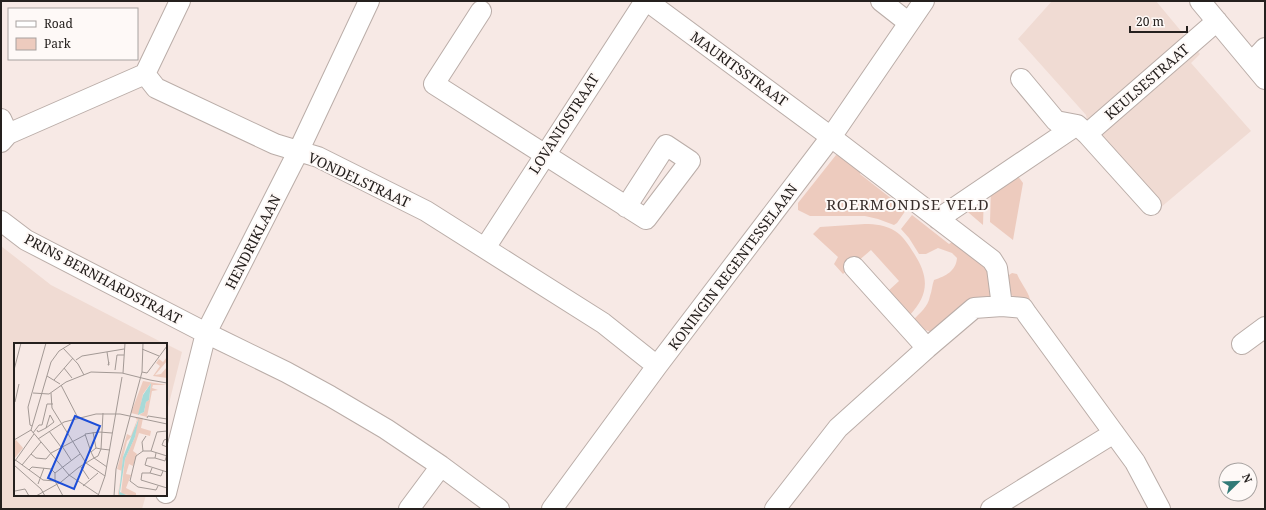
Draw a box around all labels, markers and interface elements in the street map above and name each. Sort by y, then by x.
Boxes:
legend [8,8,138,60]
scale bar [1130,8,1187,34]
text: 20 m [1136,13,1164,30]
text: Road [44,15,74,32]
street label: MAURITSSTRAAT [687,27,792,111]
text: Park [44,35,72,52]
street label: KEULSESTRAAT [1100,39,1193,124]
street label: LOVANIOSTRAAT [524,70,603,177]
street label: VONDELSTRAAT [305,148,414,212]
street label: KONINGIN REGENTESSELAAN [664,179,802,354]
street label: HENDRIKLAAN [220,191,285,292]
district label: ROERMONDSE VELD [826,194,990,214]
street label: PRINS BERNHARDSTRAAT [21,229,185,328]
inset map [14,343,167,496]
north arrow [1218,462,1258,502]
text: N [1239,471,1256,485]

